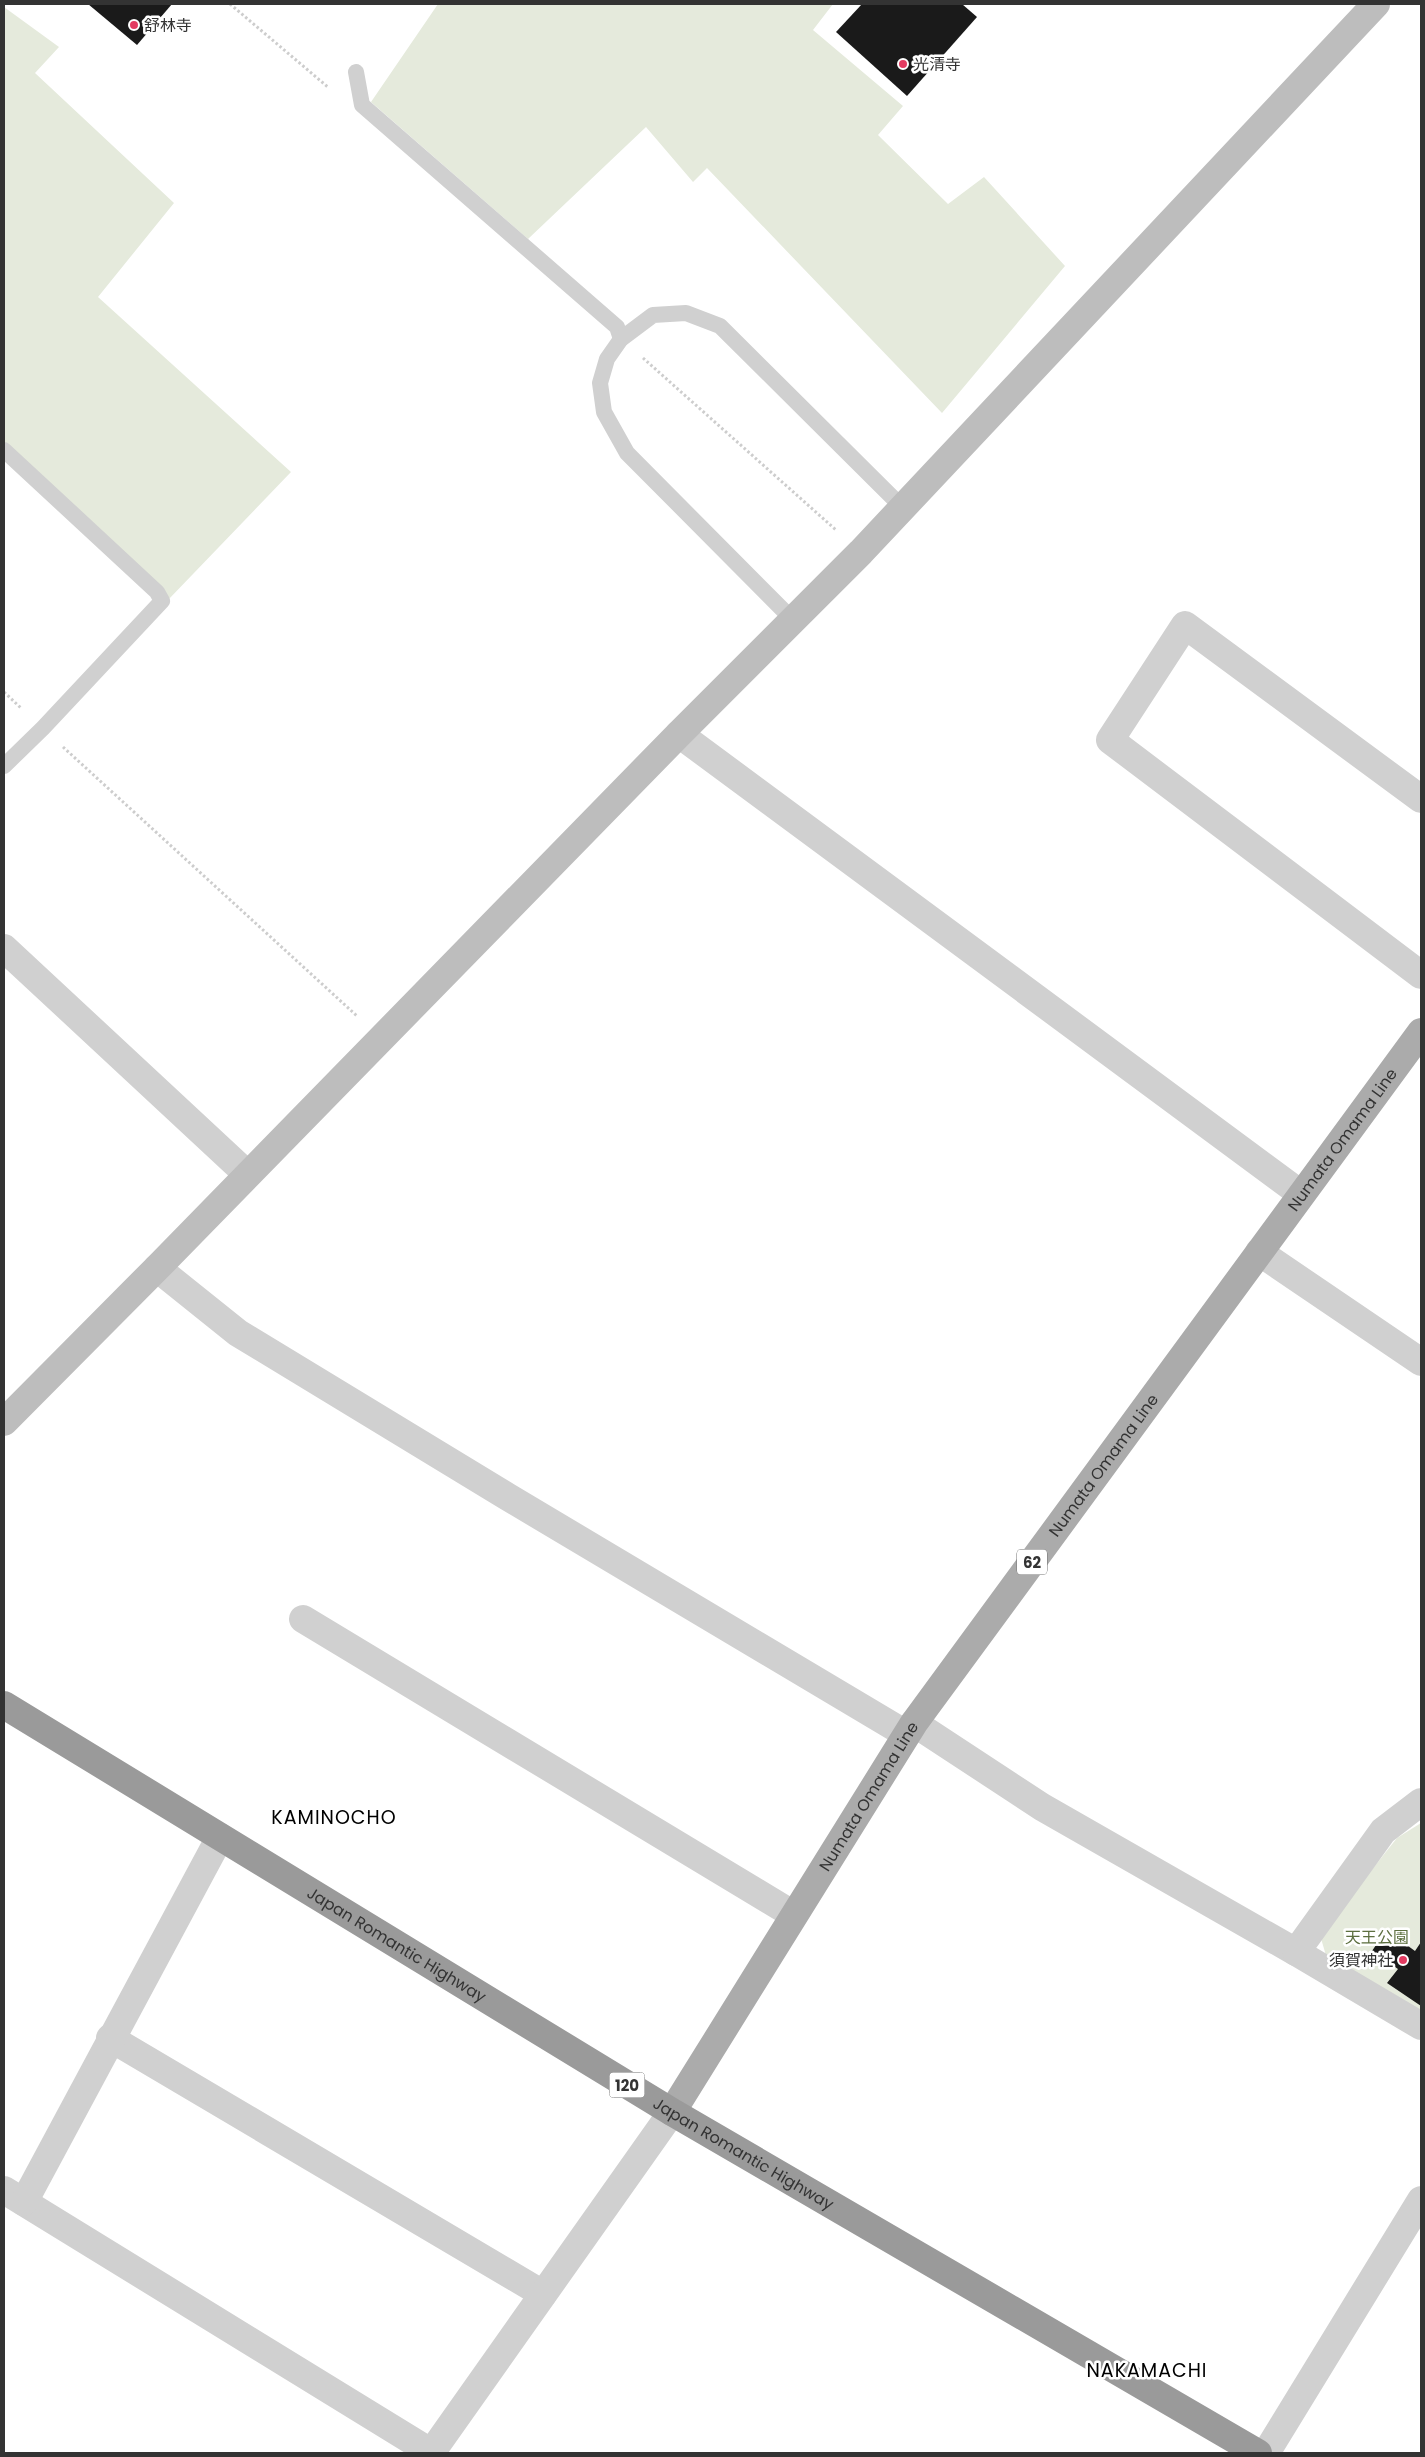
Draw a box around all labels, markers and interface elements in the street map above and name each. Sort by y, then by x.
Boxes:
place label: 舒林寺 [144,14,192,37]
marker: 舒林寺 [128,19,140,31]
place label: 光清寺 [913,53,961,76]
marker: 光清寺 [897,58,909,70]
street label: Numata Omama Line [1282,1063,1402,1216]
street label: Numata Omama Line [1043,1389,1163,1541]
road number: 62 [1017,1550,1047,1574]
street label: Numata Omama Line [813,1717,924,1875]
district label: KAMINOCHO [271,1804,397,1831]
street label: Japan Romantic Highway [303,1881,491,2008]
park label: 天王公園 [1345,1926,1409,1949]
place label: 須賀神社 [1329,1949,1393,1972]
marker: 須賀神社 [1397,1954,1409,1966]
road number: 120 [610,2072,644,2098]
street label: Japan Romantic Highway [649,2092,838,2215]
district label: NAKAMACHI [1086,2357,1208,2384]

